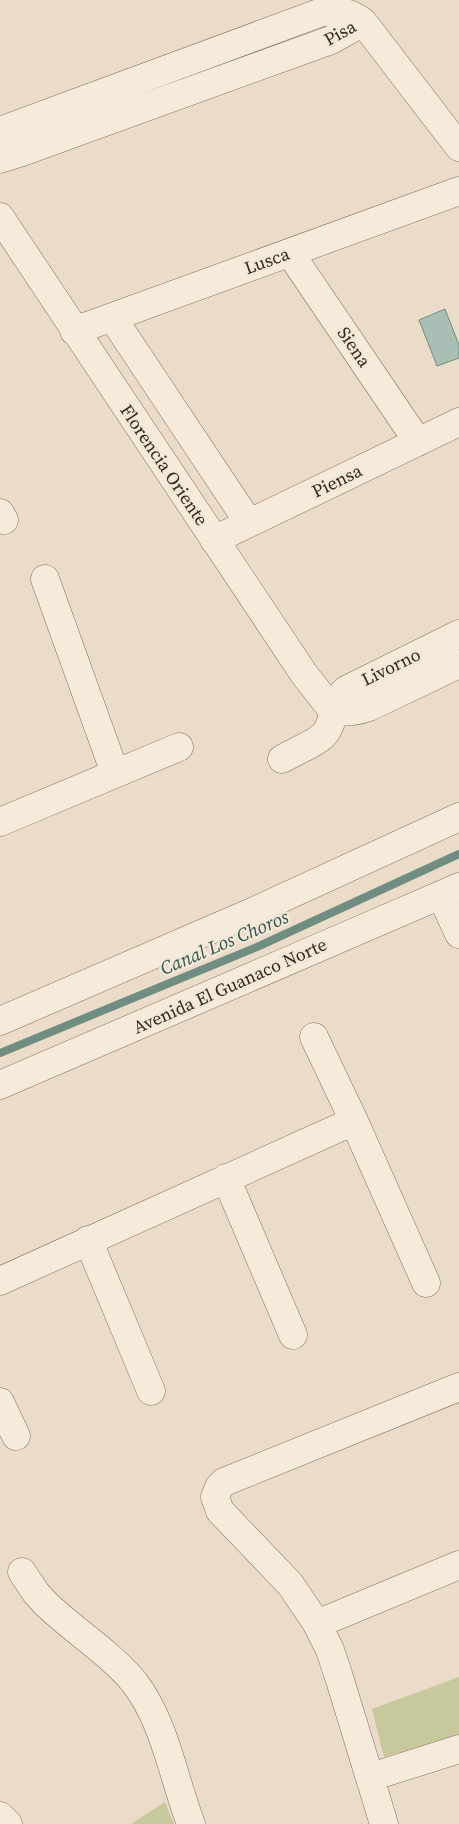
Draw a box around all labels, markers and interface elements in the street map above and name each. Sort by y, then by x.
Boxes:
street label: Pisa [319,13,361,52]
street label: Lusca [241,241,294,280]
street label: Siena [332,322,377,373]
street label: Florencia Oriente [115,399,214,530]
street label: Piensa [307,457,367,503]
street label: Livorno [357,641,425,692]
water label: Canal Los Choros [156,903,292,981]
street label: Avenida El Guanaco Norte [129,932,331,1040]

